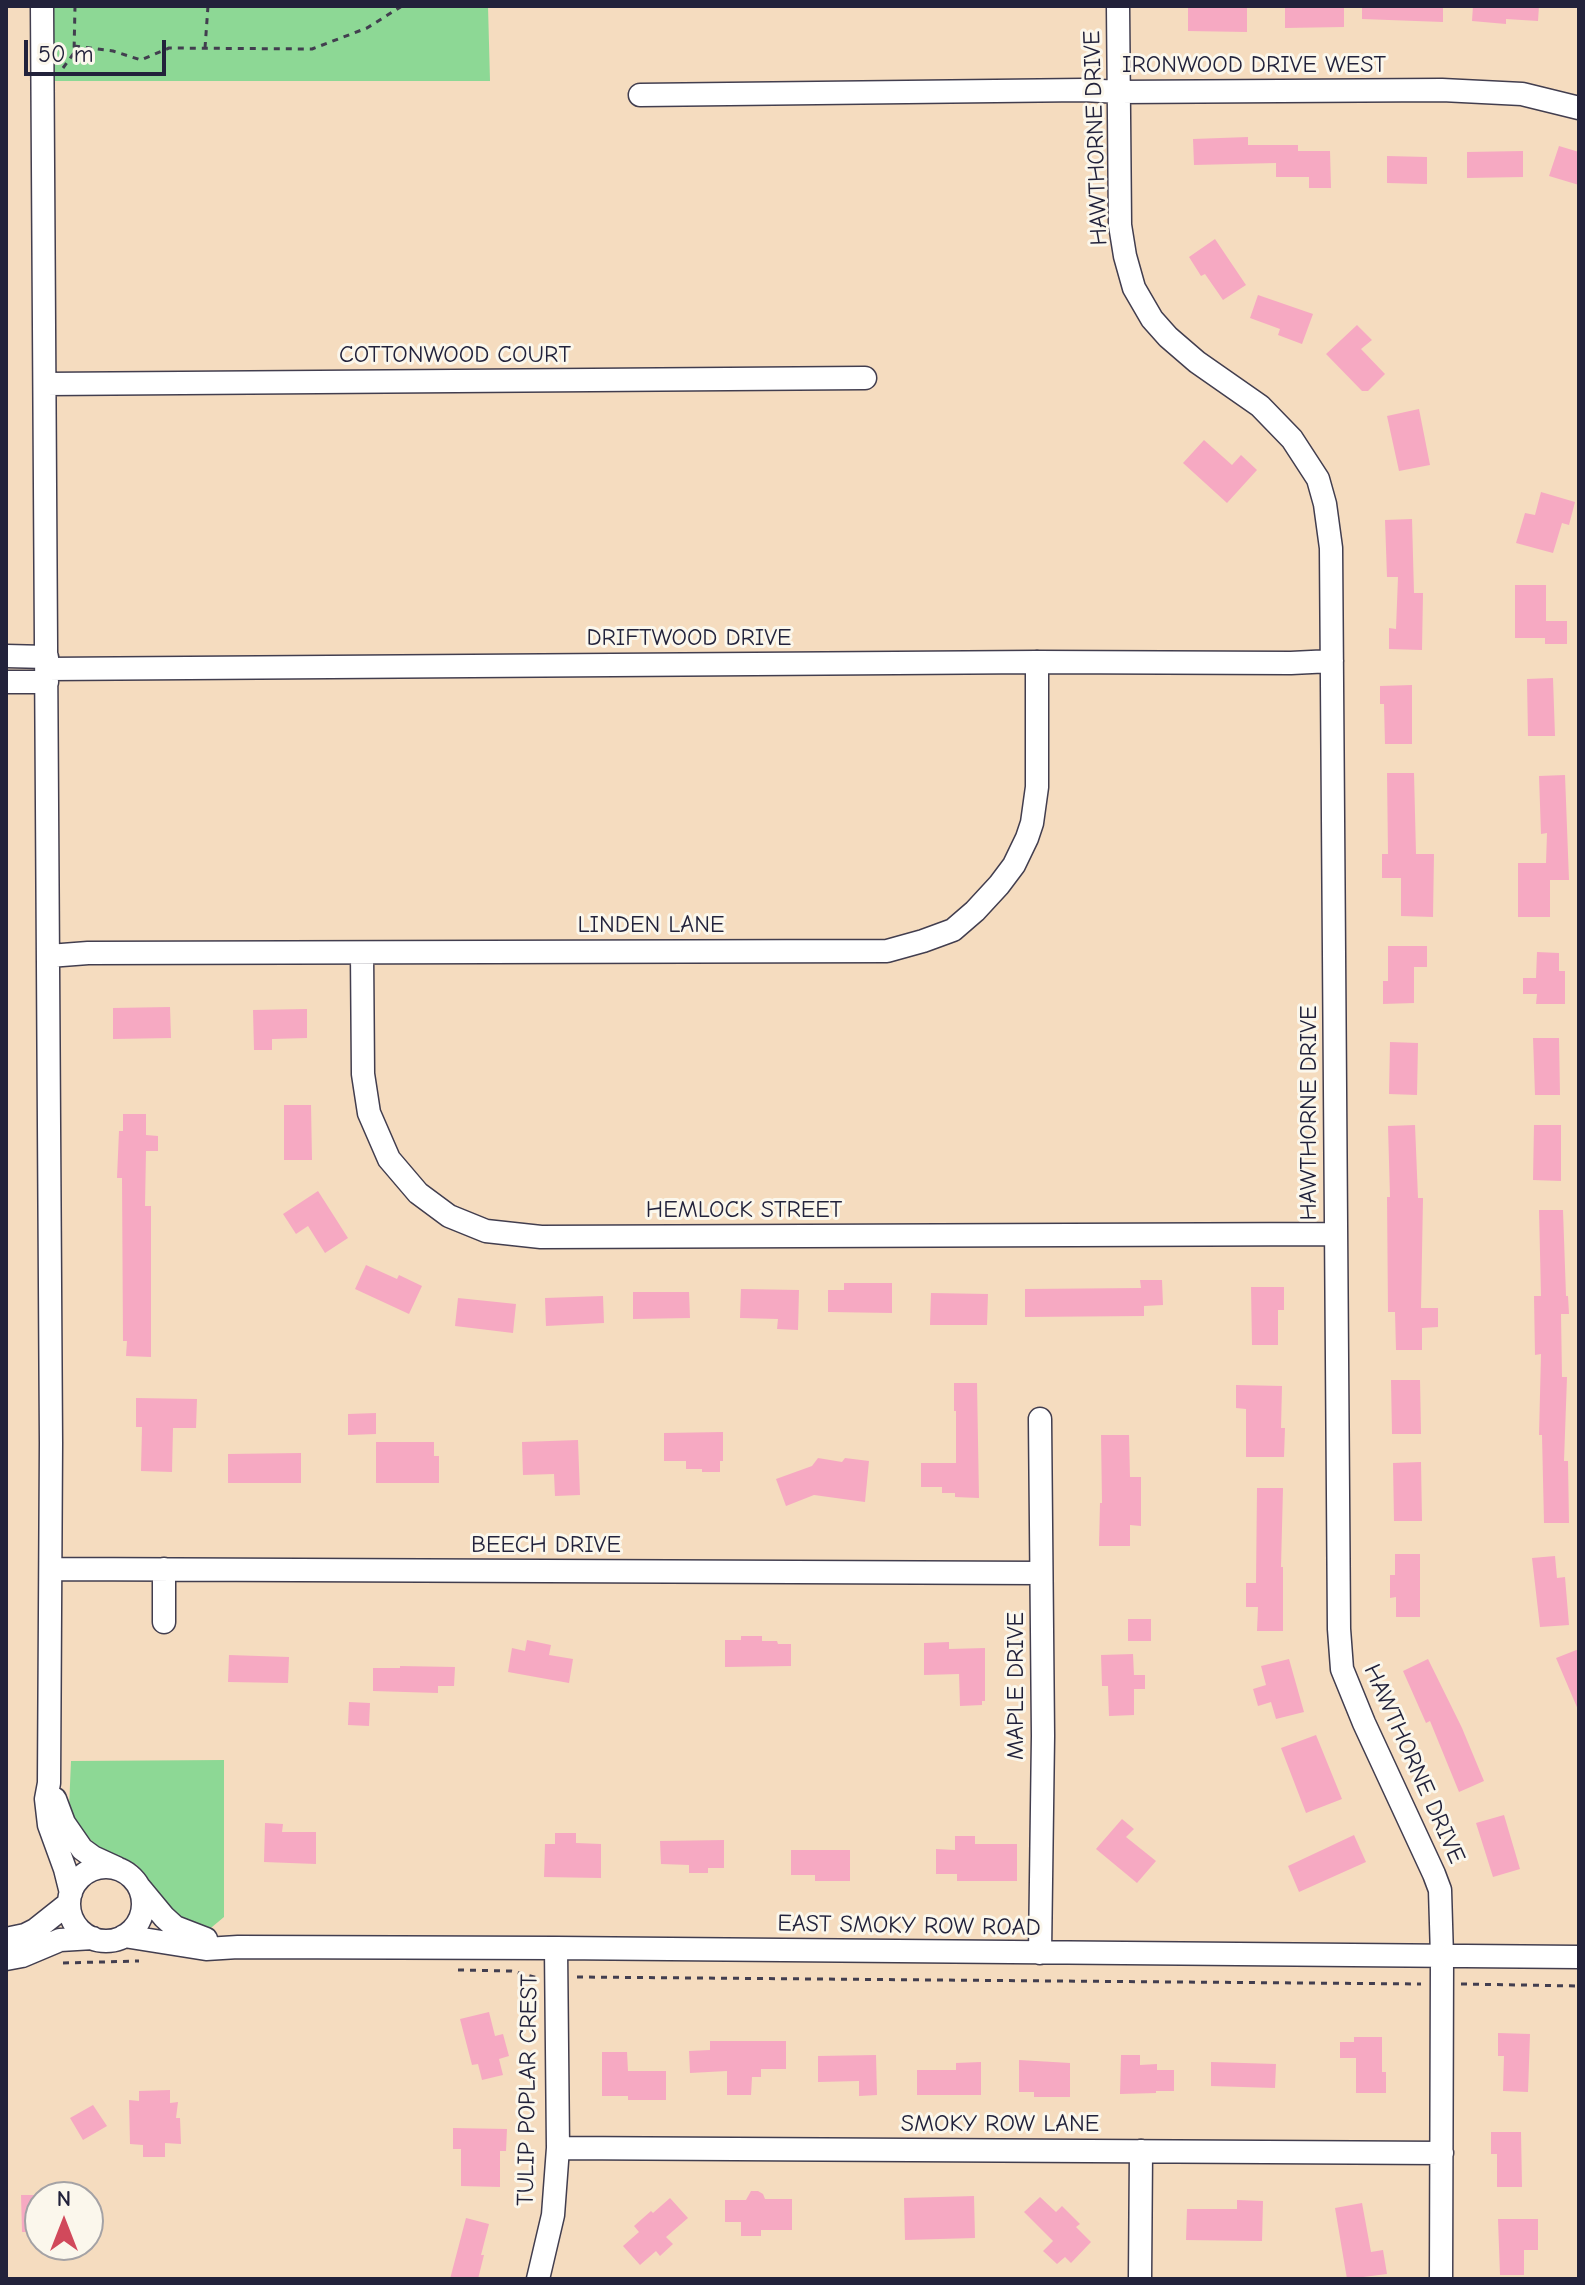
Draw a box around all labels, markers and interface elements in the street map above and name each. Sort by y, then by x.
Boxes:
scale bar [28,24,170,74]
street label: HAWTHORNE DRIVE [1078,30,1114,246]
text: 50 m [38,40,94,68]
street label: IRONWOOD DRIVE WEST [1122,51,1386,79]
street label: COTTONWOOD COURT [339,341,571,369]
street label: DRIFTWOOD DRIVE [586,624,792,652]
street label: LINDEN LANE [578,911,724,939]
street label: HAWTHORNE DRIVE [1295,1005,1323,1221]
street label: HEMLOCK STREET [646,1196,842,1224]
street label: BEECH DRIVE [471,1531,621,1559]
street label: MAPLE DRIVE [1002,1612,1030,1760]
street label: HAWTHORNE DRIVE [1357,1660,1471,1868]
street label: EAST SMOKY ROW ROAD [777,1909,1041,1943]
street label: TULIP POPLAR CREST [512,1974,544,2206]
street label: SMOKY ROW LANE [901,2110,1099,2138]
north arrow [24,2181,104,2261]
text: N [57,2186,71,2212]

